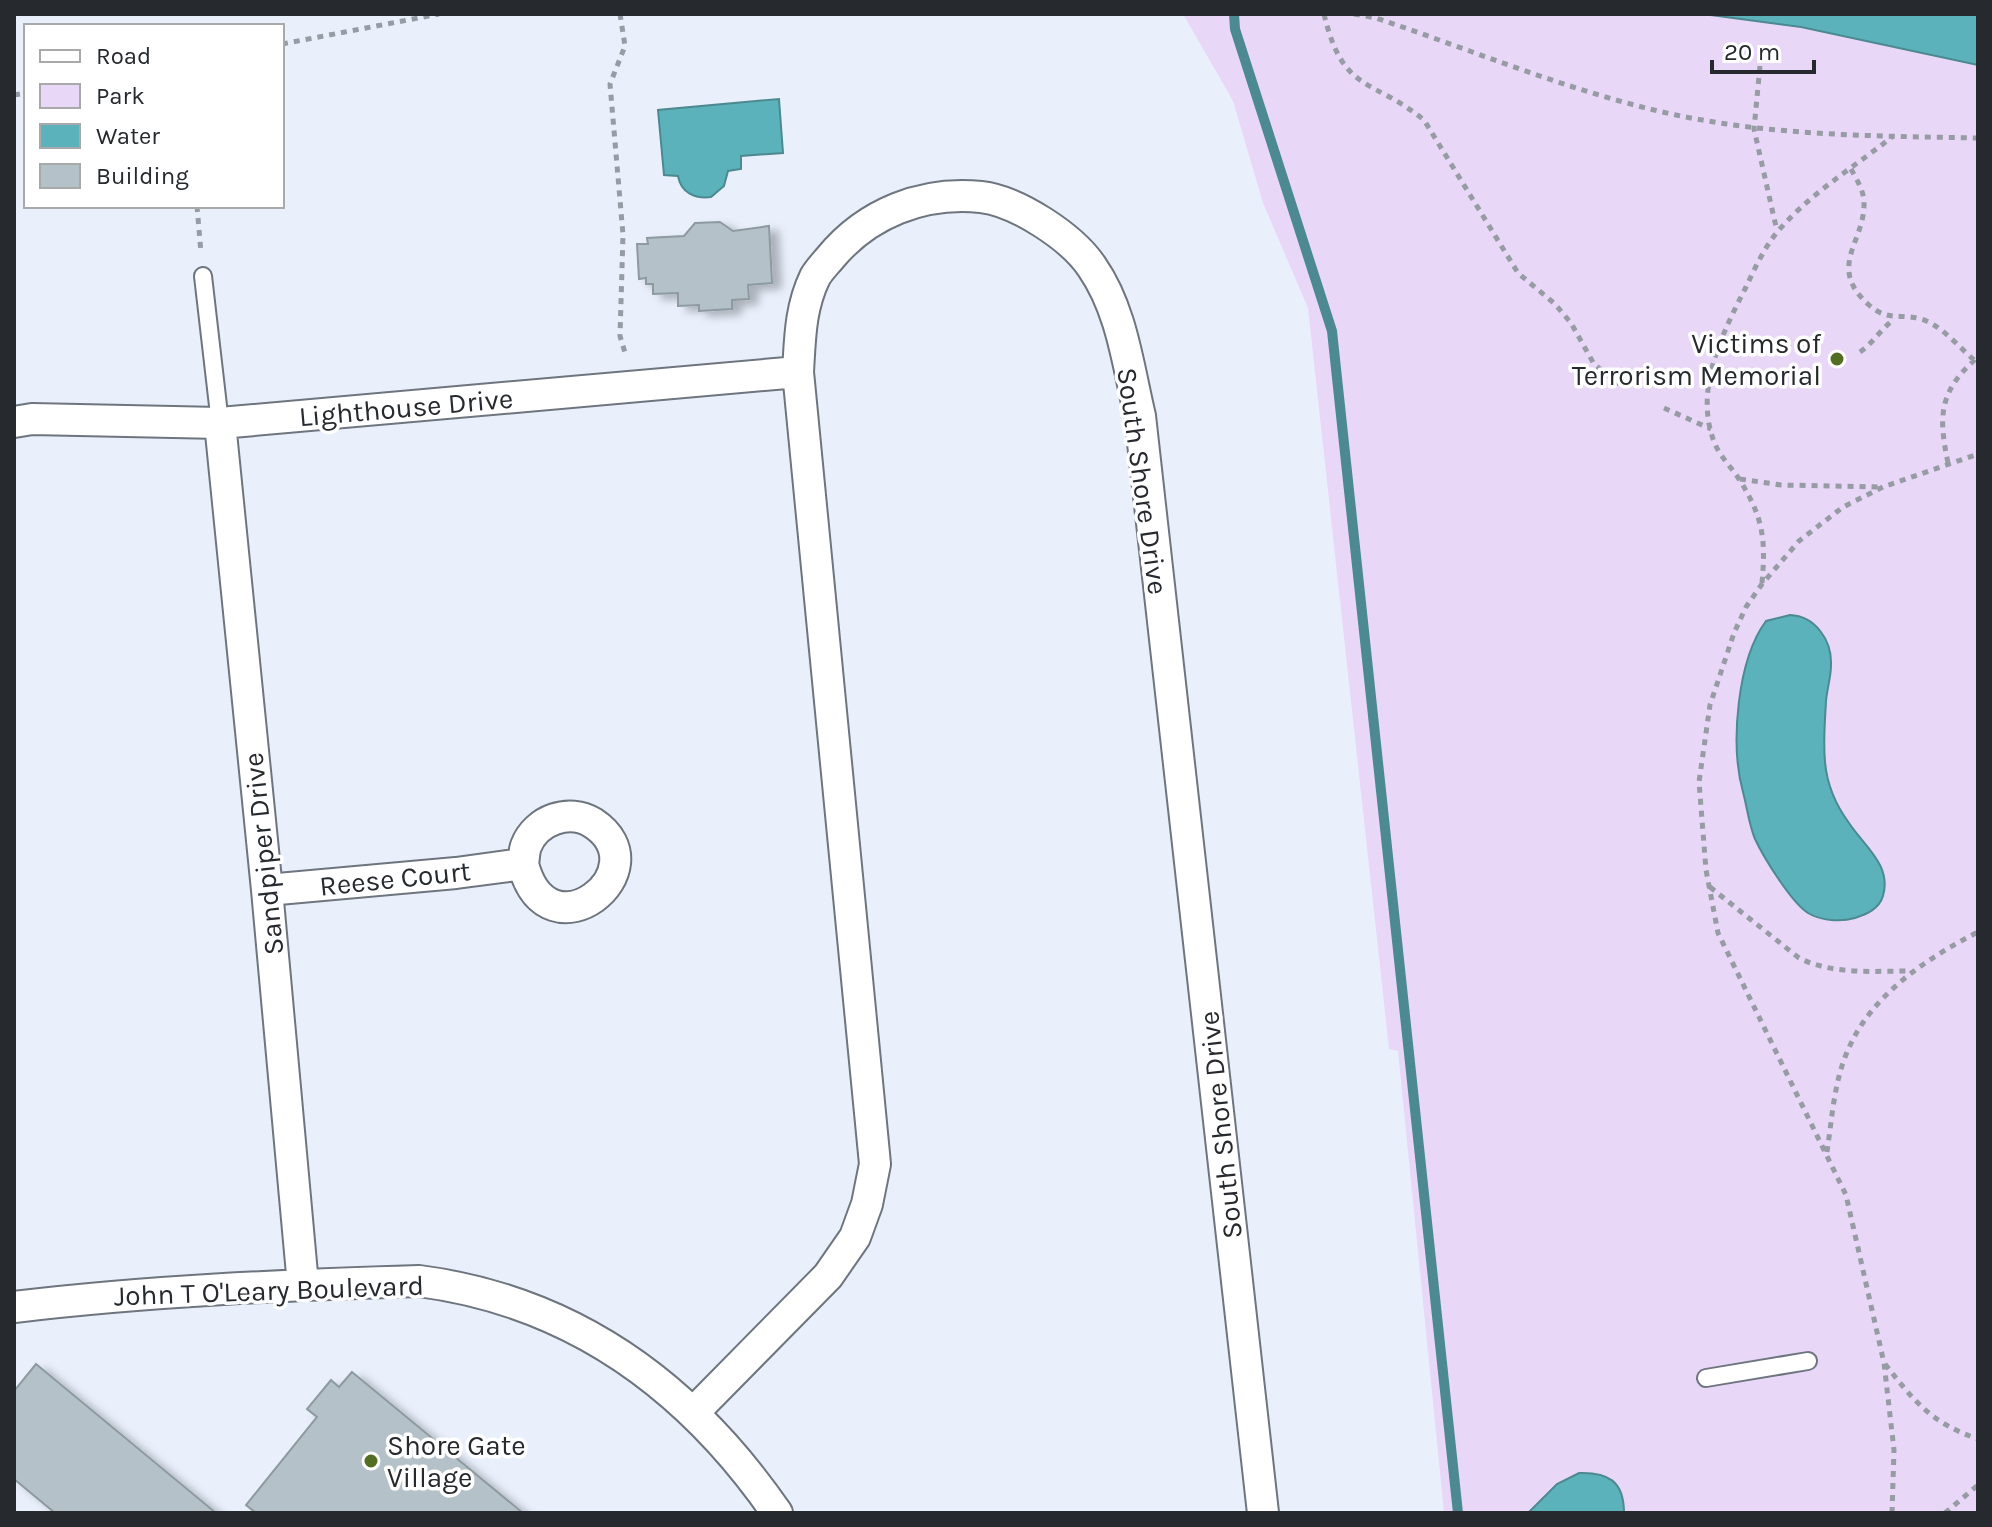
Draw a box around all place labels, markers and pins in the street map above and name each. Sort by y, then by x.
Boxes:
place label: Victims of Terrorism Memorial [1572,327,1821,392]
marker: Victims of Terrorism Memorial [1828,350,1846,368]
place label: Shore Gate Village [387,1429,526,1494]
marker: Shore Gate Village [362,1452,380,1470]

